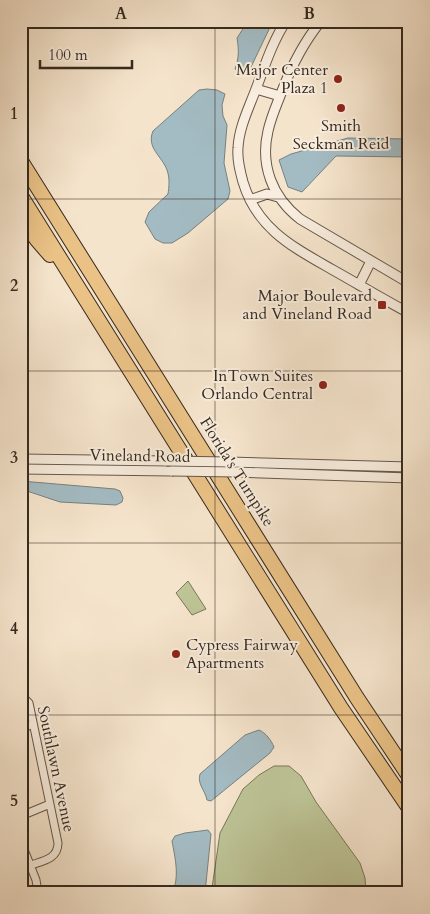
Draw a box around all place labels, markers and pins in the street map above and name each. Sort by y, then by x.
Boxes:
place label: Major Center Plaza 1 [236,59,328,99]
marker: Major Center Plaza 1 [332,73,344,85]
marker: Smith Seckman Reid [335,102,347,114]
place label: Smith Seckman Reid [293,115,390,155]
place label: Major Boulevard and Vineland Road [243,285,372,325]
marker: Major Boulevard and Vineland Road [376,299,388,311]
place label: InTown Suites Orlando Central [201,365,313,405]
marker: InTown Suites Orlando Central [317,379,329,391]
place label: Cypress Fairway Apartments [186,634,298,674]
marker: Cypress Fairway Apartments [170,648,182,660]

